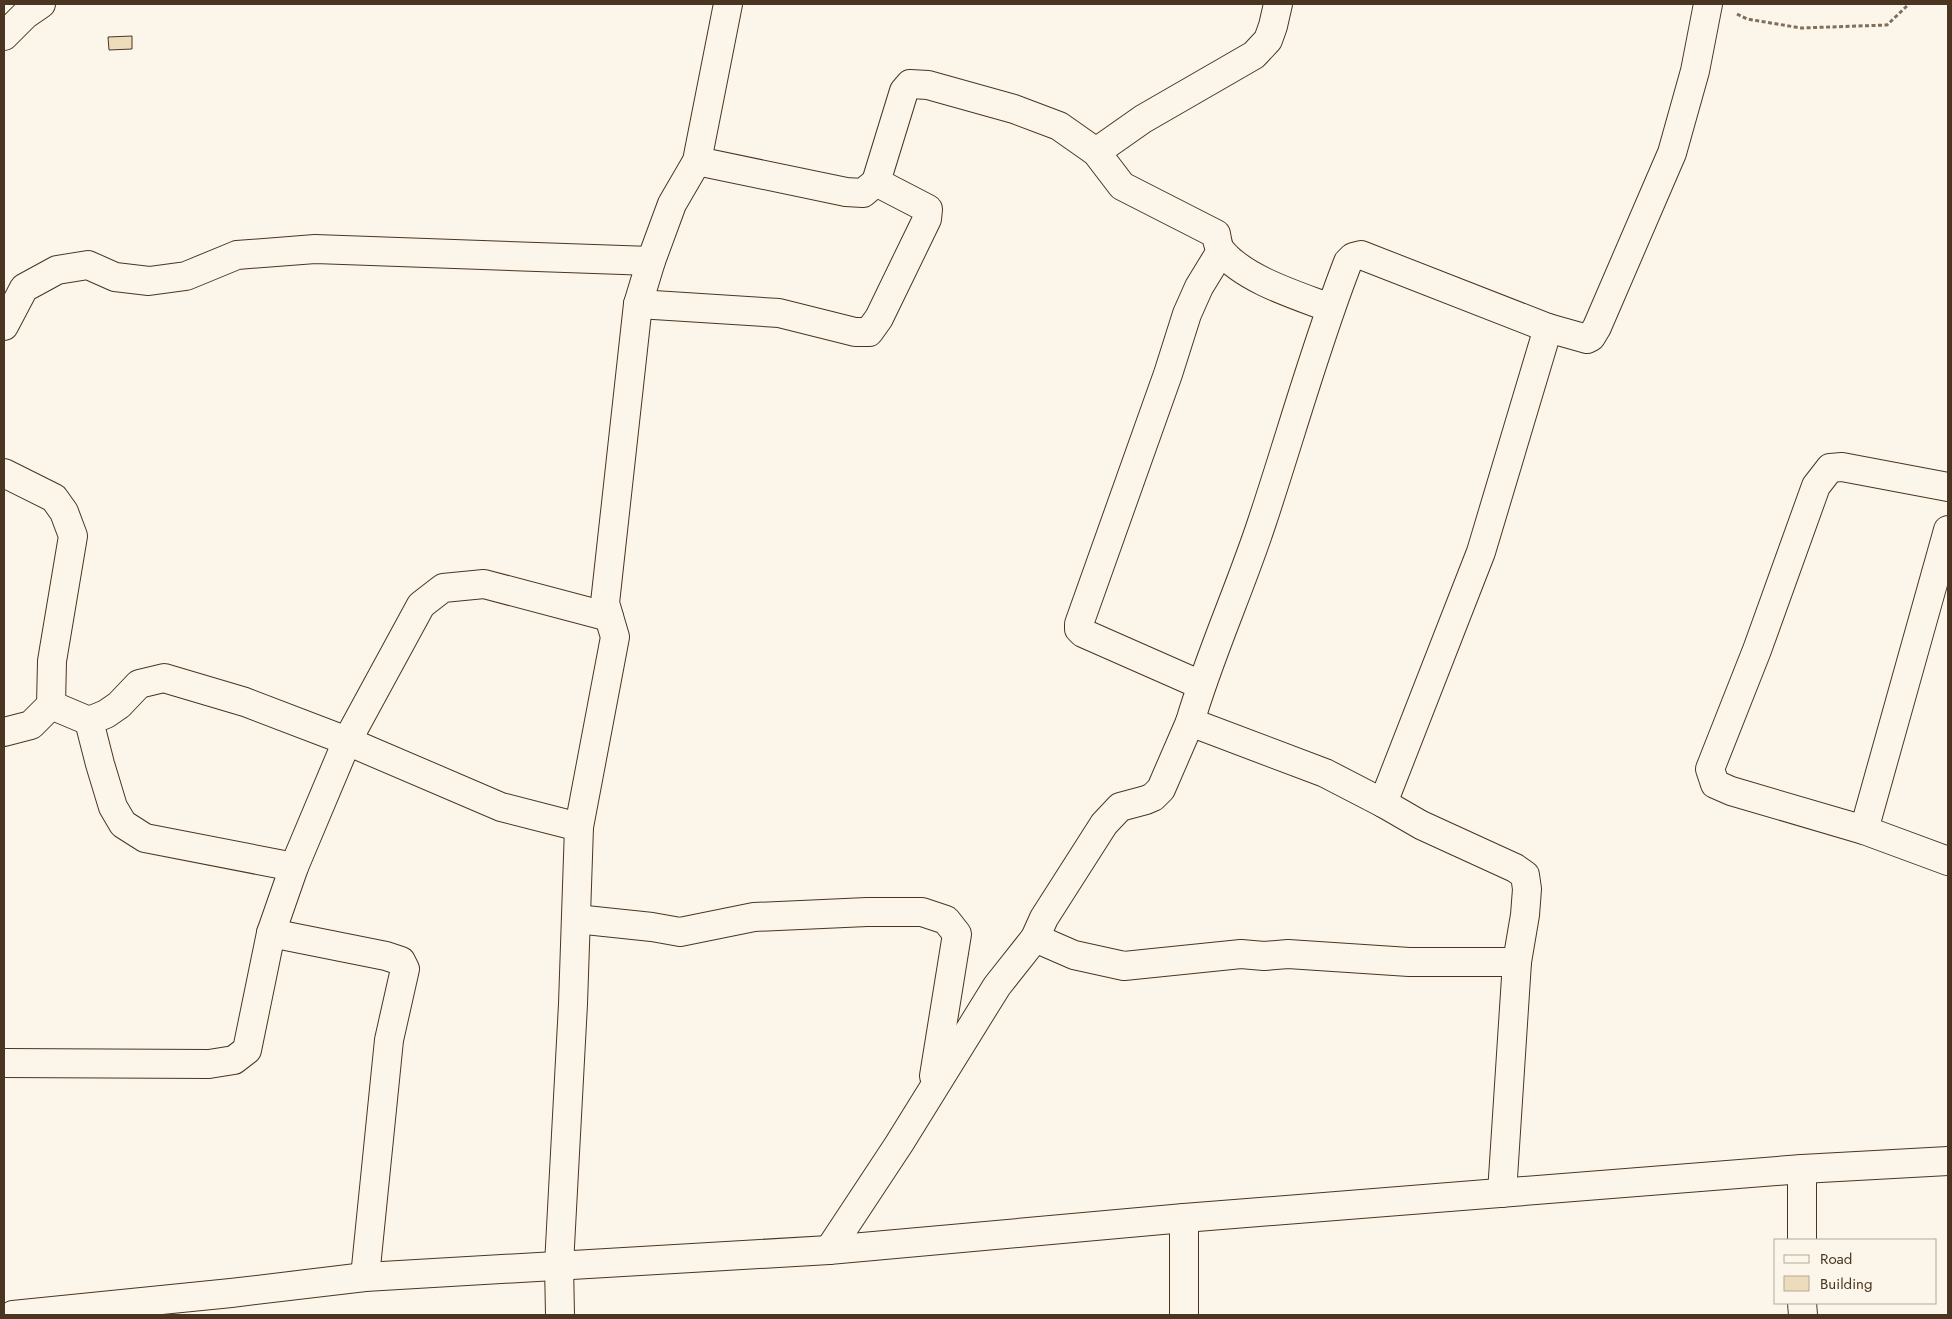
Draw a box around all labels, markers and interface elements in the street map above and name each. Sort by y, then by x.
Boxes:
legend [1774,1239,1937,1304]
text: Road [1820,1248,1852,1270]
text: Building [1820,1273,1872,1295]

